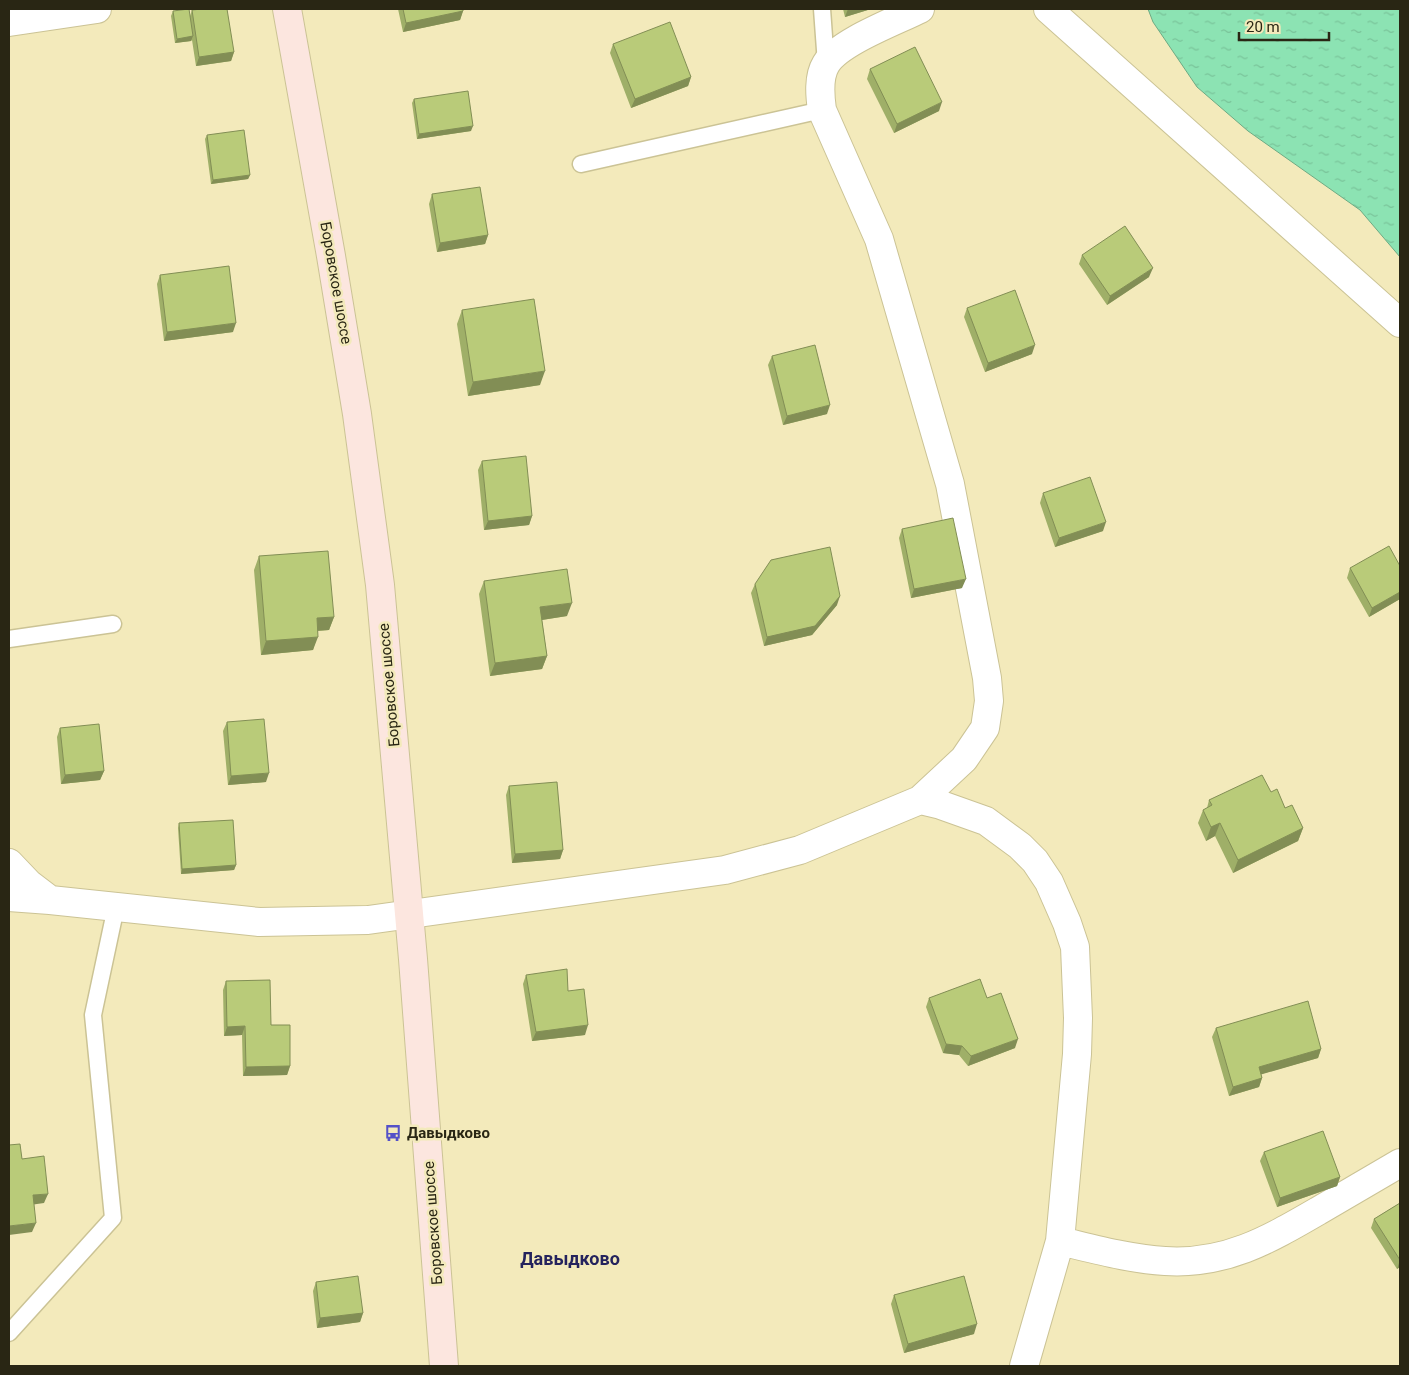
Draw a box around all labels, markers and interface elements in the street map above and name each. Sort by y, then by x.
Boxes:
scale bar [1239,10,1329,42]
text: 20 m [1246,18,1280,36]
street label: Боровское шоссе [316,220,356,346]
street label: Боровское шоссе [375,622,403,748]
bus stop icon: Давыдково [383,1123,403,1143]
place label: Давыдково [407,1124,490,1142]
street label: Боровское шоссе [420,1161,446,1285]
district label: Давыдково [520,1248,620,1269]

